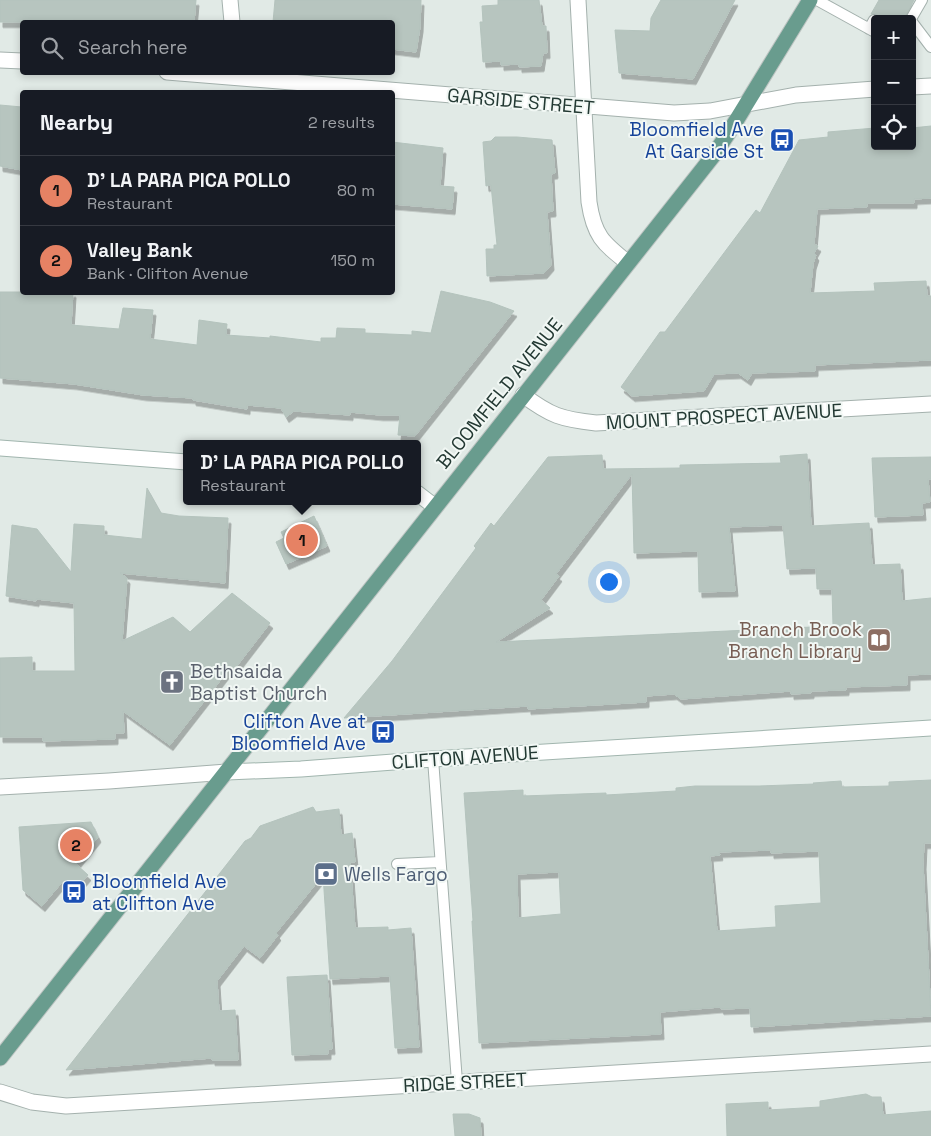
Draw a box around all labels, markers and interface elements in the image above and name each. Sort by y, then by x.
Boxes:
map controls [871,15,916,150]
button: + [871,15,916,60]
search box [20,20,395,75]
icon: search [38,34,66,62]
text: Search here [78,35,188,60]
button: − [871,60,916,105]
street label: GARSIDE STREET [446,83,596,120]
button: locate [871,105,916,150]
text: Nearby [40,109,113,136]
text: 2 results [308,112,375,133]
place label: Bloomfield Ave At Garside St [629,117,764,164]
bus stop icon: Bloomfield Ave At Garside St [769,127,795,153]
text: D' LA PARA PICA POLLO [87,168,291,193]
text: 1 [52,180,60,201]
text: 80 m [337,180,375,201]
text: Restaurant [87,193,173,214]
text: Valley Bank [87,238,193,263]
text: 2 [51,250,61,271]
text: 150 m [331,250,375,271]
text: Bank · Clifton Avenue [87,263,249,284]
street label: BLOOMFIELD AVENUE [431,313,568,474]
street label: MOUNT PROSPECT AVENUE [605,398,843,435]
popup [183,440,421,505]
text: D' LA PARA PICA POLLO [200,450,404,475]
text: Restaurant [200,475,286,496]
pin: 1 [286,521,318,559]
your location [596,569,622,595]
place label: Branch Brook Branch Library [728,617,862,664]
library icon: Branch Brook Branch Library [866,627,892,653]
place label: Bethsaida Baptist Church [190,659,327,706]
church icon: Bethsaida Baptist Church [159,669,185,695]
place label: Clifton Ave at Bloomfield Ave [231,709,366,756]
bus stop icon: Clifton Ave at Bloomfield Ave [370,719,396,745]
street label: CLIFTON AVENUE [391,740,539,775]
pin: 2 [60,826,92,864]
bank icon: Wells Fargo [313,861,339,887]
place label: Wells Fargo [344,862,448,887]
place label: Bloomfield Ave at Clifton Ave [92,869,227,916]
bus stop icon: Bloomfield Ave at Clifton Ave [61,879,87,905]
street label: RIDGE STREET [402,1067,528,1098]

